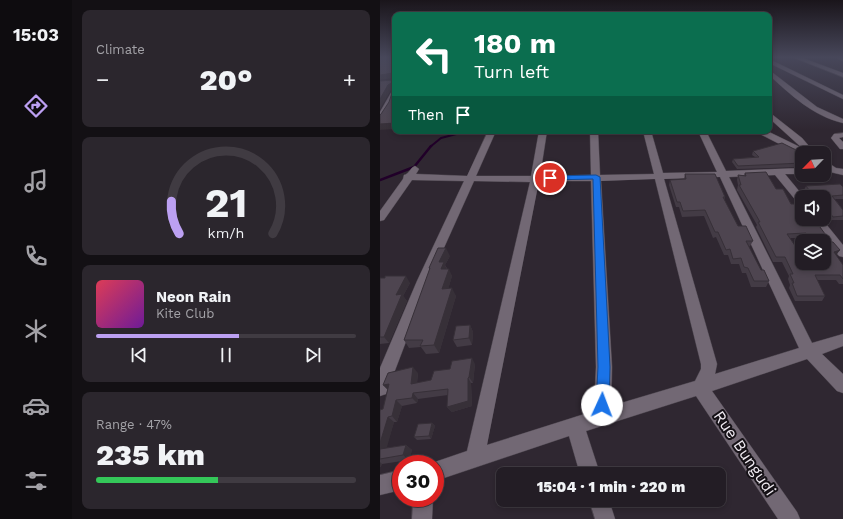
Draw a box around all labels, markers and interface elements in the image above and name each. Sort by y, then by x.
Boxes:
text: 15:03 [13,24,59,45]
text: 180 m [474,27,556,60]
icon: left [408,28,460,80]
text: Climate [96,42,145,57]
text: Turn left [474,61,549,82]
text: 20° [200,62,252,97]
text: − [96,67,109,92]
text: + [343,67,356,92]
icon: directions [22,92,50,120]
icon: arrive [452,104,474,126]
text: Then [408,106,444,124]
north arrow [795,146,831,182]
map controls [795,146,831,270]
pin [533,161,567,195]
icon: music [22,167,50,195]
icon: arrive [539,167,561,189]
text: 21 [205,178,247,227]
button: sound [795,190,831,226]
text: km/h [208,224,244,240]
button: layers [795,234,831,270]
icon: phone [22,242,50,270]
text: Neon Rain [156,288,231,306]
text: Kite Club [156,306,214,321]
icon: climate [22,317,50,345]
icon: previous [128,344,150,366]
icon: pause [215,344,237,366]
icon: next [302,344,324,366]
position arrow [581,384,623,426]
icon: car [22,392,50,420]
street label: Rue Bungudi [710,407,780,499]
text: Range · 47% [96,417,172,432]
text: 235 km [96,437,205,472]
speed limit sign: 30 [392,455,444,507]
icon: filters [22,467,50,495]
text: 15:04 · 1 min · 220 m [537,478,685,496]

